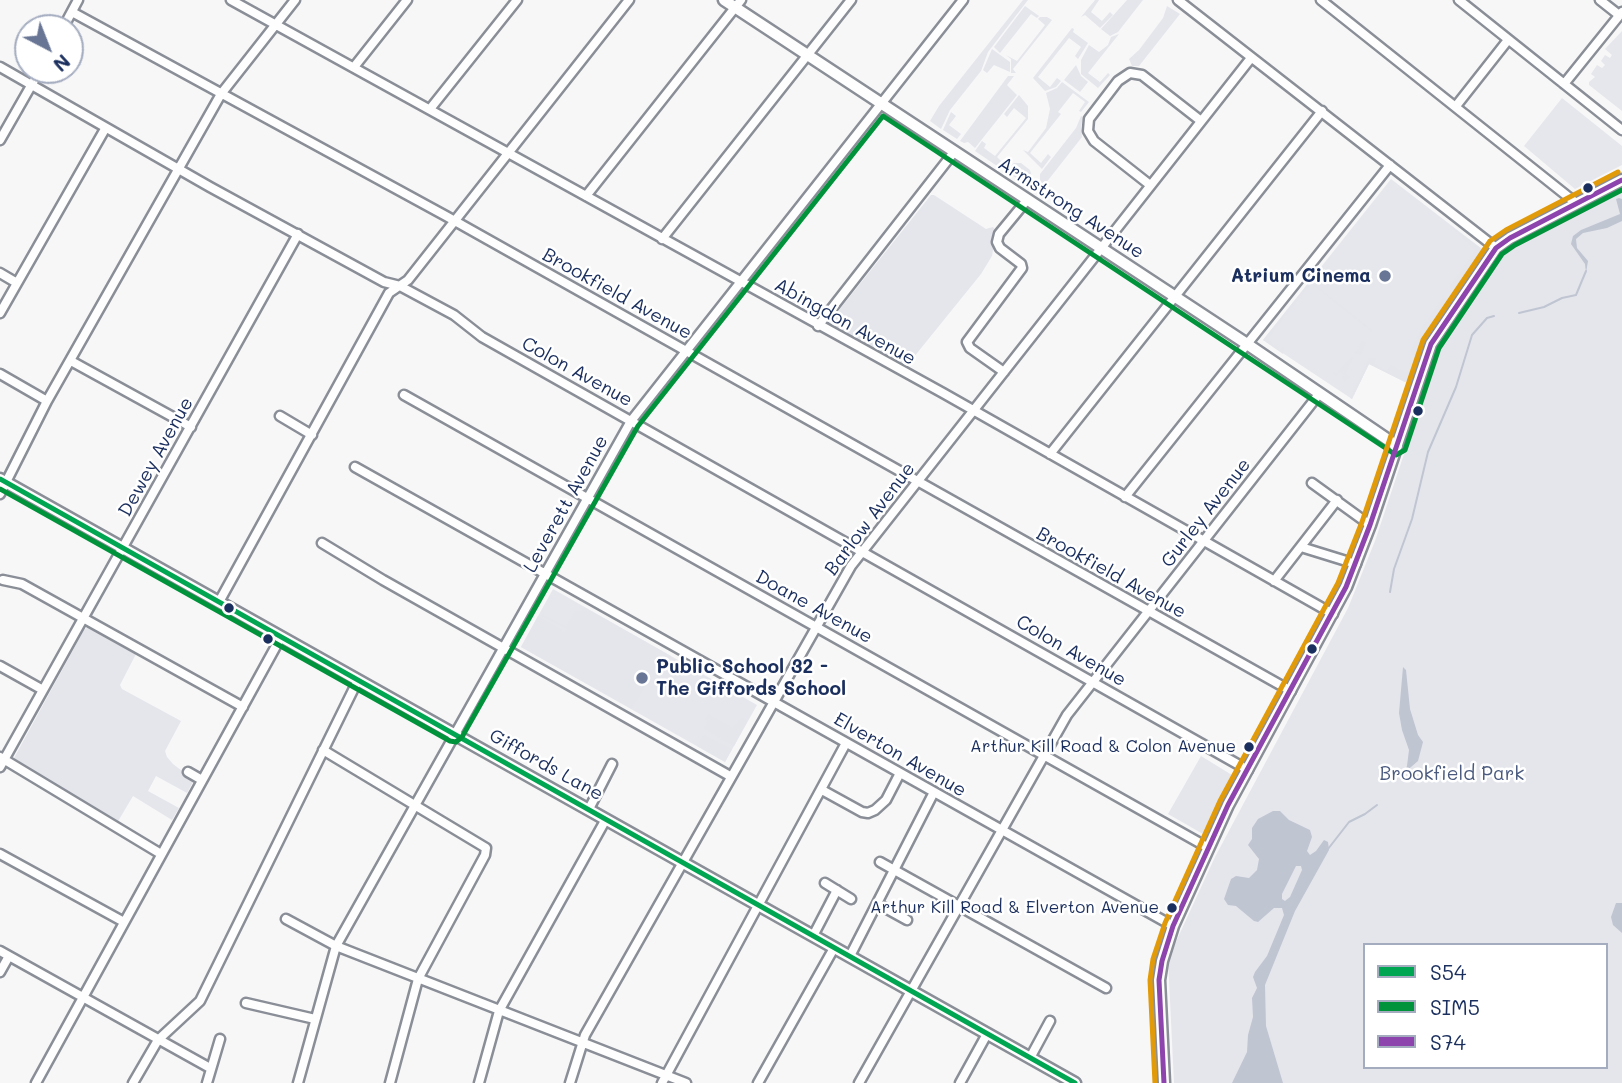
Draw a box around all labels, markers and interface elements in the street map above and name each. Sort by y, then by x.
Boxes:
north arrow [14,14,84,84]
text: N [48,49,76,78]
street label: Armstrong Avenue [994,152,1148,264]
unlabelled marker [1581,181,1595,195]
street label: Brookfield Avenue [538,243,696,345]
place label: Atrium Cinema [1231,265,1371,287]
marker: Atrium Cinema [1377,268,1393,284]
street label: Abingdon Avenue [770,274,920,370]
street label: Colon Avenue [518,332,636,412]
street label: Dewey Avenue [114,393,198,521]
unlabelled marker [1411,404,1425,418]
street label: Leverett Avenue [519,431,613,577]
street label: Gurley Avenue [1156,454,1256,572]
street label: Barlow Avenue [820,458,920,580]
street label: Brookfield Avenue [1032,522,1190,624]
street label: Doane Avenue [752,565,876,649]
unlabelled marker [222,601,236,615]
street label: Colon Avenue [1012,610,1130,692]
unlabelled marker [261,632,275,646]
unlabelled marker [1305,642,1319,656]
place label: Public School 32 - The Giffords School [656,656,846,700]
marker: Public School 32 - The Giffords School [634,670,650,686]
street label: Elverton Avenue [830,708,970,802]
street label: Giffords Lane [485,724,607,806]
place label: Arthur Kill Road & Colon Avenue [970,737,1236,757]
marker: Arthur Kill Road & Colon Avenue [1242,740,1256,754]
park label: Brookfield Park [1380,763,1524,785]
place label: Arthur Kill Road & Elverton Avenue [870,898,1159,918]
marker: Arthur Kill Road & Elverton Avenue [1165,901,1179,915]
legend [1363,943,1608,1069]
text: S54 [1430,958,1466,985]
text: SIM5 [1430,993,1480,1020]
text: S74 [1430,1028,1466,1055]

